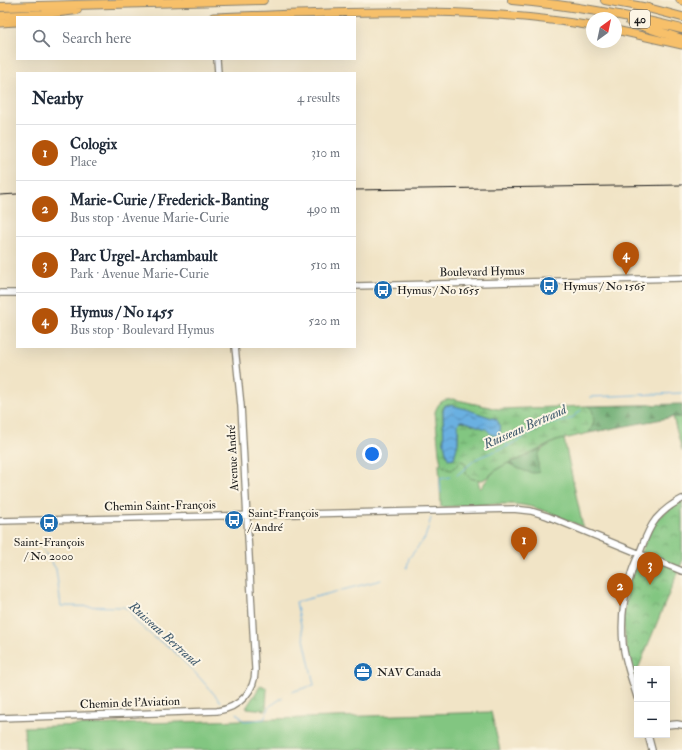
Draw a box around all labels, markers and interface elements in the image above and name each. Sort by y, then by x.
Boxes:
road number: 40 [630,10,650,28]
north arrow [586,12,622,48]
search box [16,16,356,60]
icon: search [30,27,52,49]
text: Search here [62,29,131,48]
text: Nearby [32,88,83,109]
text: 4 results [297,90,340,106]
text: Cologix [70,135,117,154]
text: 1 [43,145,47,161]
text: 310 m [311,145,340,161]
text: Place [70,154,97,170]
text: Marie-Curie / Frederick-Banting [70,191,269,210]
text: 2 [42,201,48,217]
text: 490 m [307,201,340,217]
text: Bus stop · Avenue Marie-Curie [70,210,229,226]
pin: 4 [613,242,639,275]
text: Parc Urgel-Archambault [70,247,218,266]
text: 3 [43,257,48,273]
text: 510 m [310,257,340,273]
street label: Boulevard Hymus [439,264,525,280]
text: Park · Avenue Marie-Curie [70,266,209,282]
bus stop icon: Hymus / No 1565 [538,275,560,297]
bus stop icon: Hymus / No 1655 [372,279,394,301]
place label: Hymus / No 1565 [563,279,646,294]
place label: Hymus / No 1655 [397,283,480,298]
text: Hymus / No 1455 [70,303,173,322]
text: 4 [41,313,49,329]
text: 520 m [308,313,340,329]
text: Bus stop · Boulevard Hymus [70,322,214,338]
water label: Ruisseau Bertrand [480,401,570,453]
street label: Avenue André [224,423,242,493]
your location [362,444,382,464]
street label: Chemin Saint-François [104,498,216,514]
place label: Saint-François / André [247,506,319,535]
bus stop icon: Saint-François / André [223,509,245,531]
bus stop icon: Saint-François / No 2000 [38,512,60,534]
pin: 1 [511,527,537,560]
place label: Saint-François / No 2000 [14,535,84,564]
pin: 3 [637,552,663,585]
pin: 2 [607,573,633,606]
water label: Ruisseau Bertrand [125,598,204,671]
office icon: NAV Canada [352,661,374,683]
place label: NAV Canada [377,665,442,680]
map controls [634,666,670,738]
button: + [634,666,670,702]
street label: Chemin de l'Aviation [80,694,180,712]
button: − [634,702,670,738]

